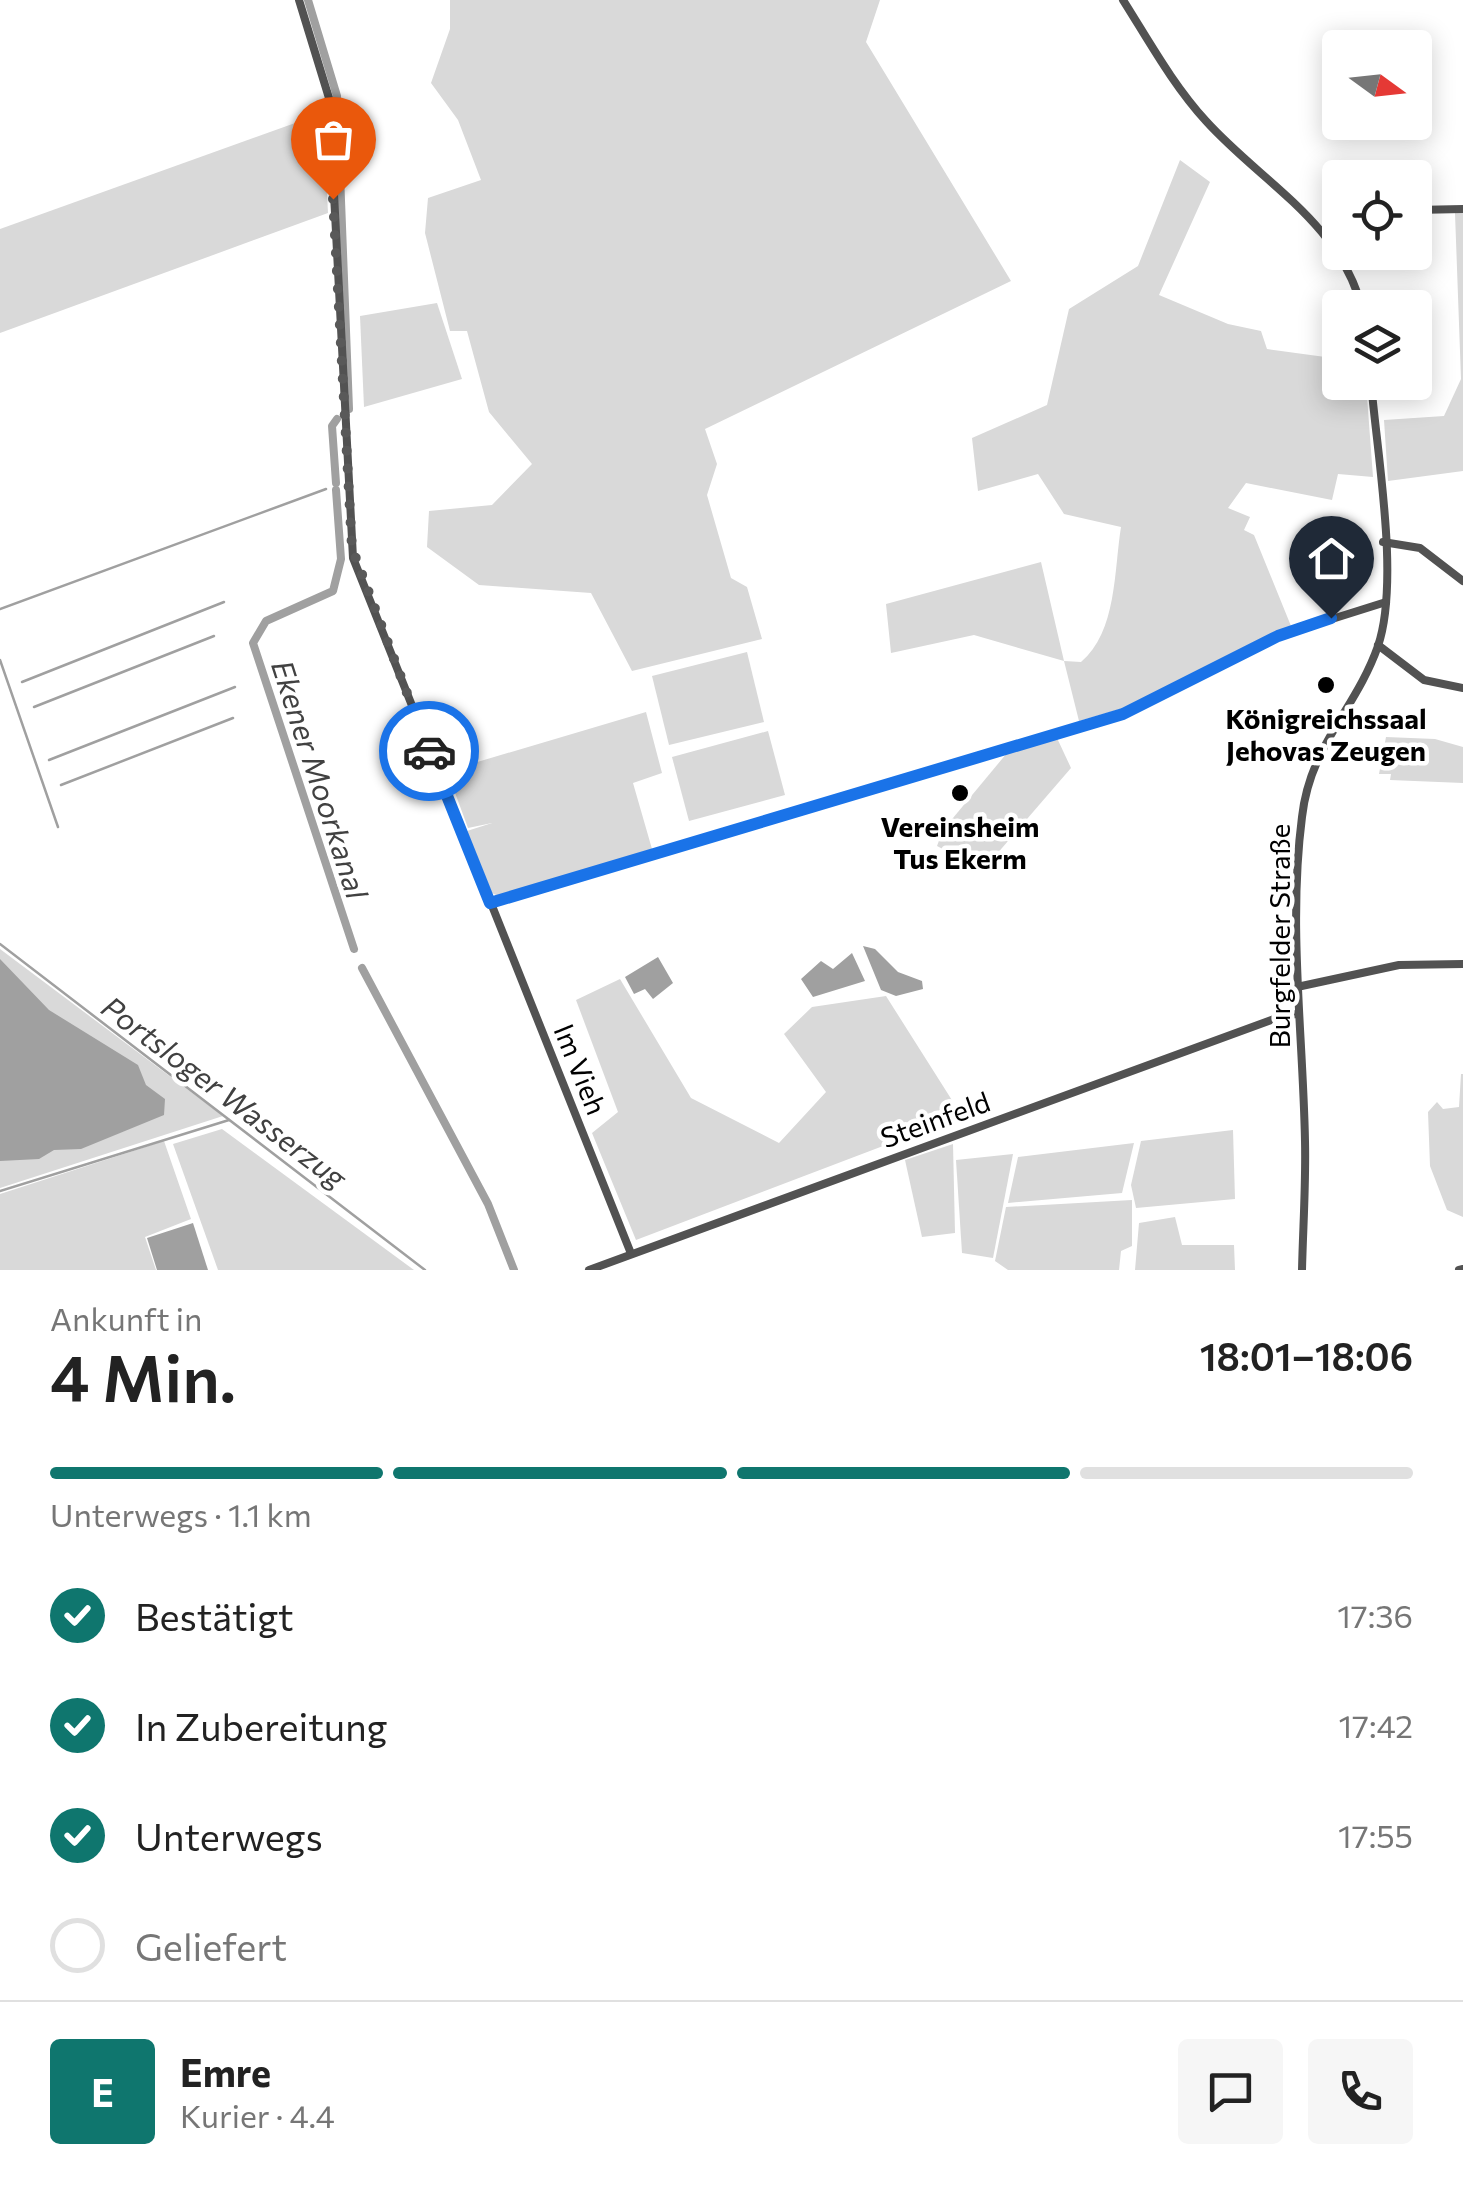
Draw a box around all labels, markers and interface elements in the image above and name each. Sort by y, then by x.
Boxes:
north arrow [1322,30,1432,140]
map controls [1322,30,1432,400]
pin [291,97,376,200]
icon: bag [306,112,361,167]
button: locate [1322,160,1432,270]
button: layers [1322,290,1432,400]
pin [1289,516,1374,619]
icon: home [1304,531,1359,586]
water label: Ekener Moorkanal [265,655,377,904]
marker: Königreichssaal Jehovas Zeugen [1315,674,1337,696]
courier [379,701,479,801]
place label: Königreichssaal Jehovas Zeugen [1225,701,1427,767]
icon: car [402,724,457,779]
marker: Vereinsheim Tus Ekerm [949,782,971,804]
place label: Vereinsheim Tus Ekerm [881,809,1039,875]
street label: Burgfelder Straße [1262,824,1296,1048]
water label: Portsloger Wasserzug [95,987,356,1196]
street label: Im Vieh [547,1019,615,1119]
street label: Steinfeld [876,1084,994,1154]
text: Ankunft in [50,1298,202,1338]
text: 18:01–18:06 [1200,1332,1413,1379]
text: 4 Min. [50,1336,236,1415]
text: Unterwegs · 1.1 km [50,1494,312,1534]
icon: check [50,1588,105,1643]
text: Bestätigt [135,1592,294,1639]
text: 17:36 [1337,1595,1413,1635]
icon: check [50,1698,105,1753]
text: In Zubereitung [135,1702,387,1749]
text: 17:42 [1338,1705,1413,1745]
icon: check [50,1808,105,1863]
text: Unterwegs [135,1812,323,1859]
text: 17:55 [1338,1815,1413,1855]
text: Geliefert [135,1922,287,1969]
button: chat [1178,2039,1283,2144]
button: phone [1308,2039,1413,2144]
text: Emre [180,2048,271,2095]
text: E [91,2068,114,2115]
text: Kurier · 4.4 [180,2095,335,2135]

